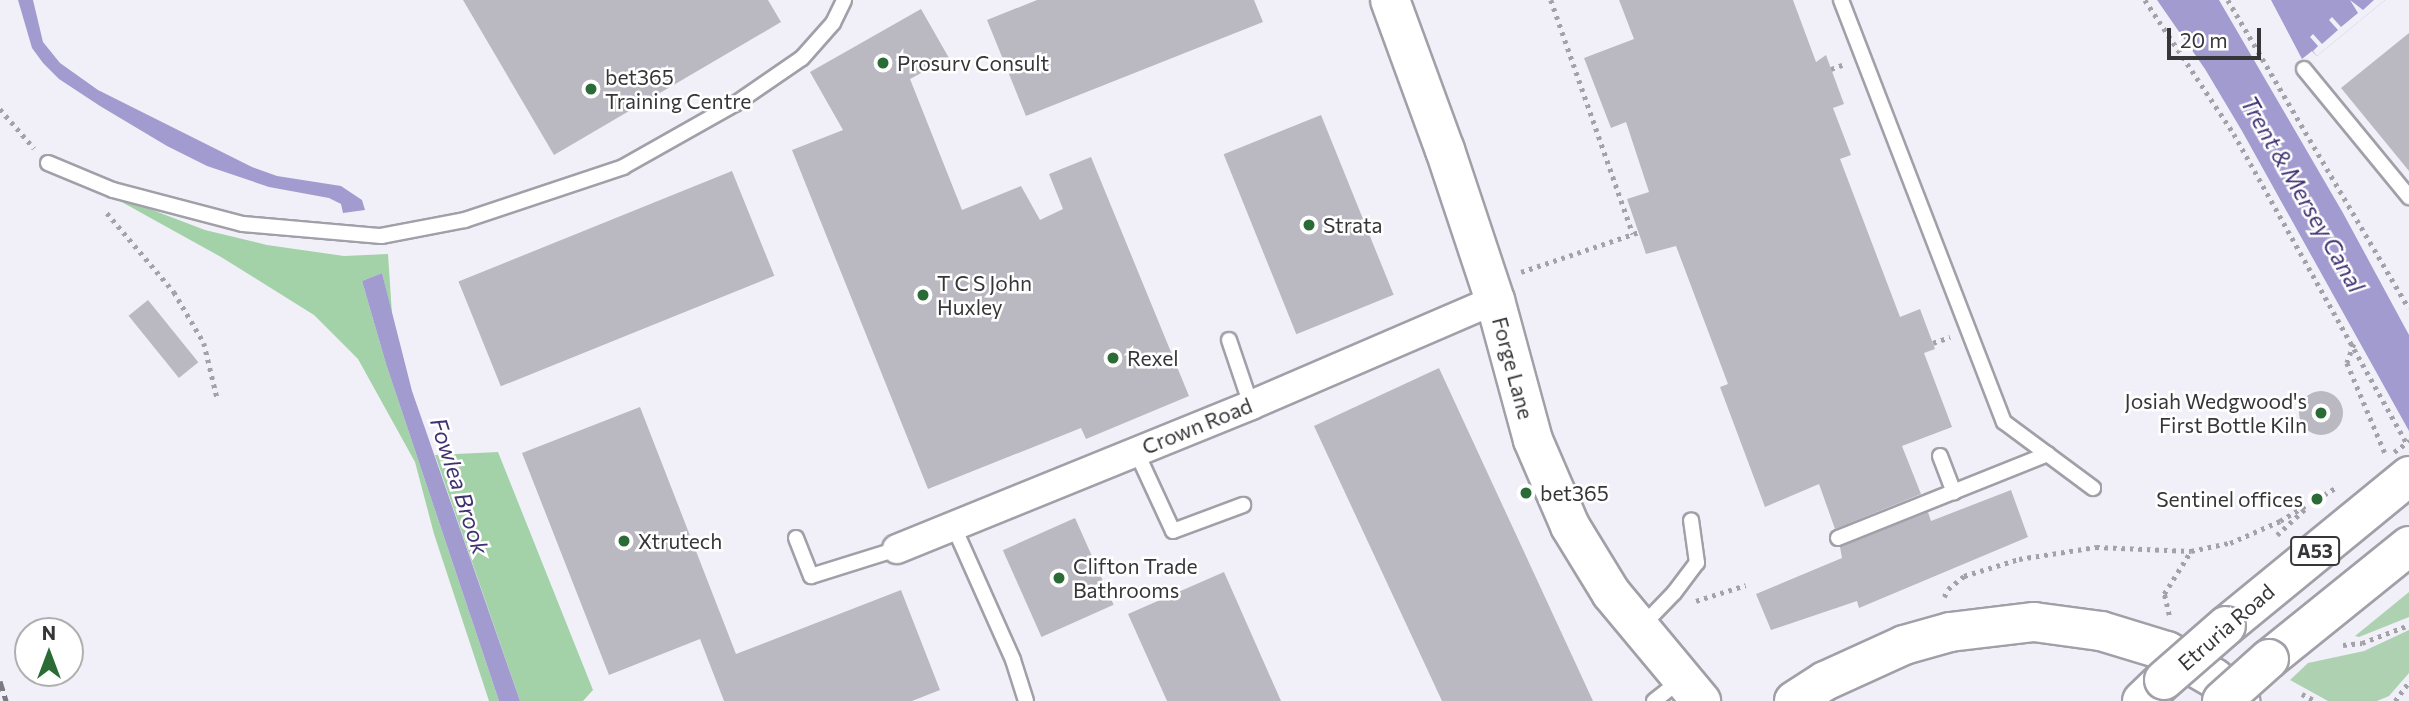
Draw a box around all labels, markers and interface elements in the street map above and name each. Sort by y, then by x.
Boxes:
scale bar [2171,14,2266,58]
text: 20 m [2180,27,2228,52]
place label: Prosurv Consult [897,50,1049,76]
marker: Prosurv Consult [875,55,891,71]
place label: bet365 Training Centre [605,64,751,114]
marker: bet365 Training Centre [583,81,599,97]
water label: Trent & Mersey Canal [2235,91,2371,297]
place label: Strata [1323,212,1382,238]
marker: Strata [1301,217,1317,233]
place label: T C S John Huxley [937,270,1032,320]
marker: T C S John Huxley [915,287,931,303]
street label: Forge Lane [1487,314,1539,422]
place label: Rexel [1127,345,1179,371]
marker: Rexel [1105,350,1121,366]
place label: Josiah Wedgwood's First Bottle Kiln [2125,388,2307,438]
street label: Crown Road [1138,392,1256,460]
marker: Josiah Wedgwood's First Bottle Kiln [2313,405,2329,421]
water label: Fowlea Brook [425,414,495,558]
place label: bet365 [1540,480,1609,506]
marker: bet365 [1518,485,1534,501]
place label: Sentinel offices [2156,486,2303,512]
marker: Sentinel offices [2309,491,2325,507]
place label: Xtrutech [638,528,722,554]
marker: Xtrutech [616,533,632,549]
road number: A53 [2289,536,2341,566]
place label: Clifton Trade Bathrooms [1073,553,1198,603]
marker: Clifton Trade Bathrooms [1051,570,1067,586]
street label: Etruria Road [2173,579,2279,675]
north arrow [14,617,84,687]
text: N [42,621,56,644]

